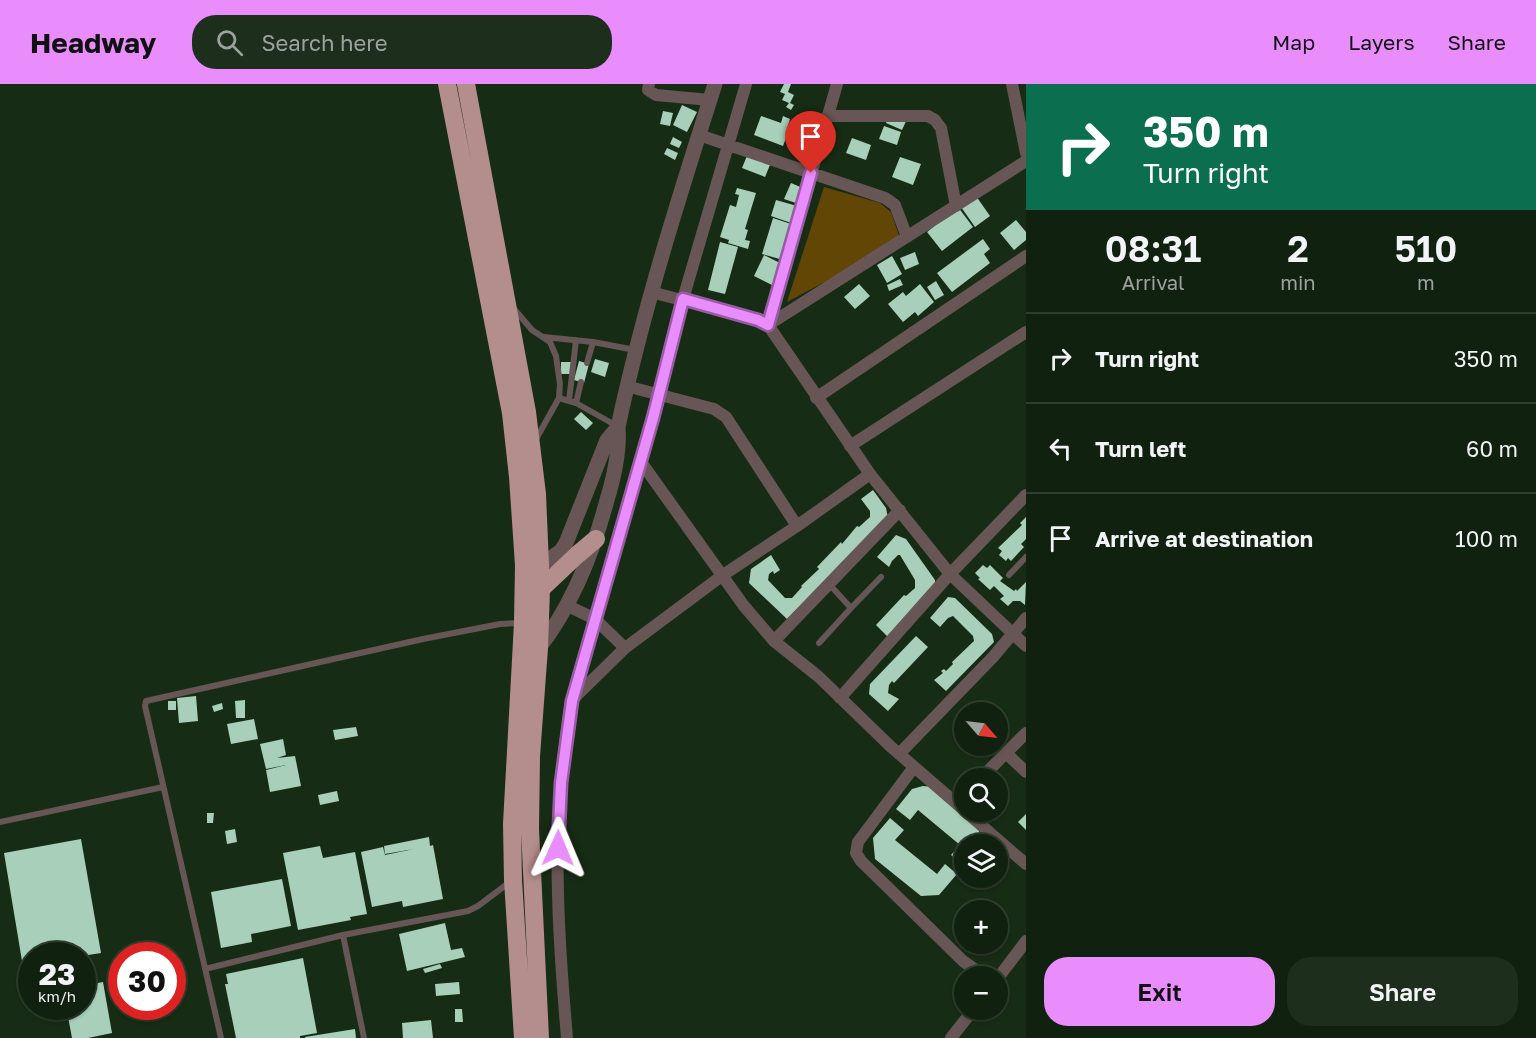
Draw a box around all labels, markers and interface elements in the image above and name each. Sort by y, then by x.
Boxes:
search box [192,15,612,69]
text: Headway [30,26,156,59]
icon: search [213,26,246,59]
text: Search here [261,29,387,56]
text: Map [1272,29,1315,55]
text: Layers [1348,29,1415,55]
text: Share [1448,29,1506,55]
text: 350 m [1143,106,1269,156]
icon: right [1044,108,1122,186]
pin [785,111,836,173]
icon: arrive [794,120,827,153]
text: Turn right [1143,157,1269,189]
text: 08:31 [1105,227,1202,270]
text: 2 [1287,227,1309,270]
text: 510 [1394,227,1457,270]
text: Arrival [1122,270,1184,294]
text: min [1280,270,1316,294]
text: m [1417,270,1435,294]
icon: right [1044,342,1077,375]
text: Turn right [1095,345,1199,372]
text: 350 m [1454,345,1518,372]
icon: left [1044,432,1077,465]
text: Turn left [1095,435,1186,462]
text: 60 m [1466,435,1518,462]
icon: arrive [1044,522,1077,555]
text: Arrive at destination [1095,525,1313,552]
text: 100 m [1455,525,1518,552]
north arrow [954,702,1008,756]
map controls [954,702,1008,1020]
button: search [954,768,1008,822]
position arrow [526,816,590,880]
button: layers [954,834,1008,888]
button: + [954,900,1008,954]
speed limit sign: 30 [108,942,186,1020]
text: 23 [39,956,75,992]
button: Exit [1044,957,1275,1026]
button: Share [1287,957,1518,1026]
button: − [954,966,1008,1020]
text: km/h [38,987,76,1005]

